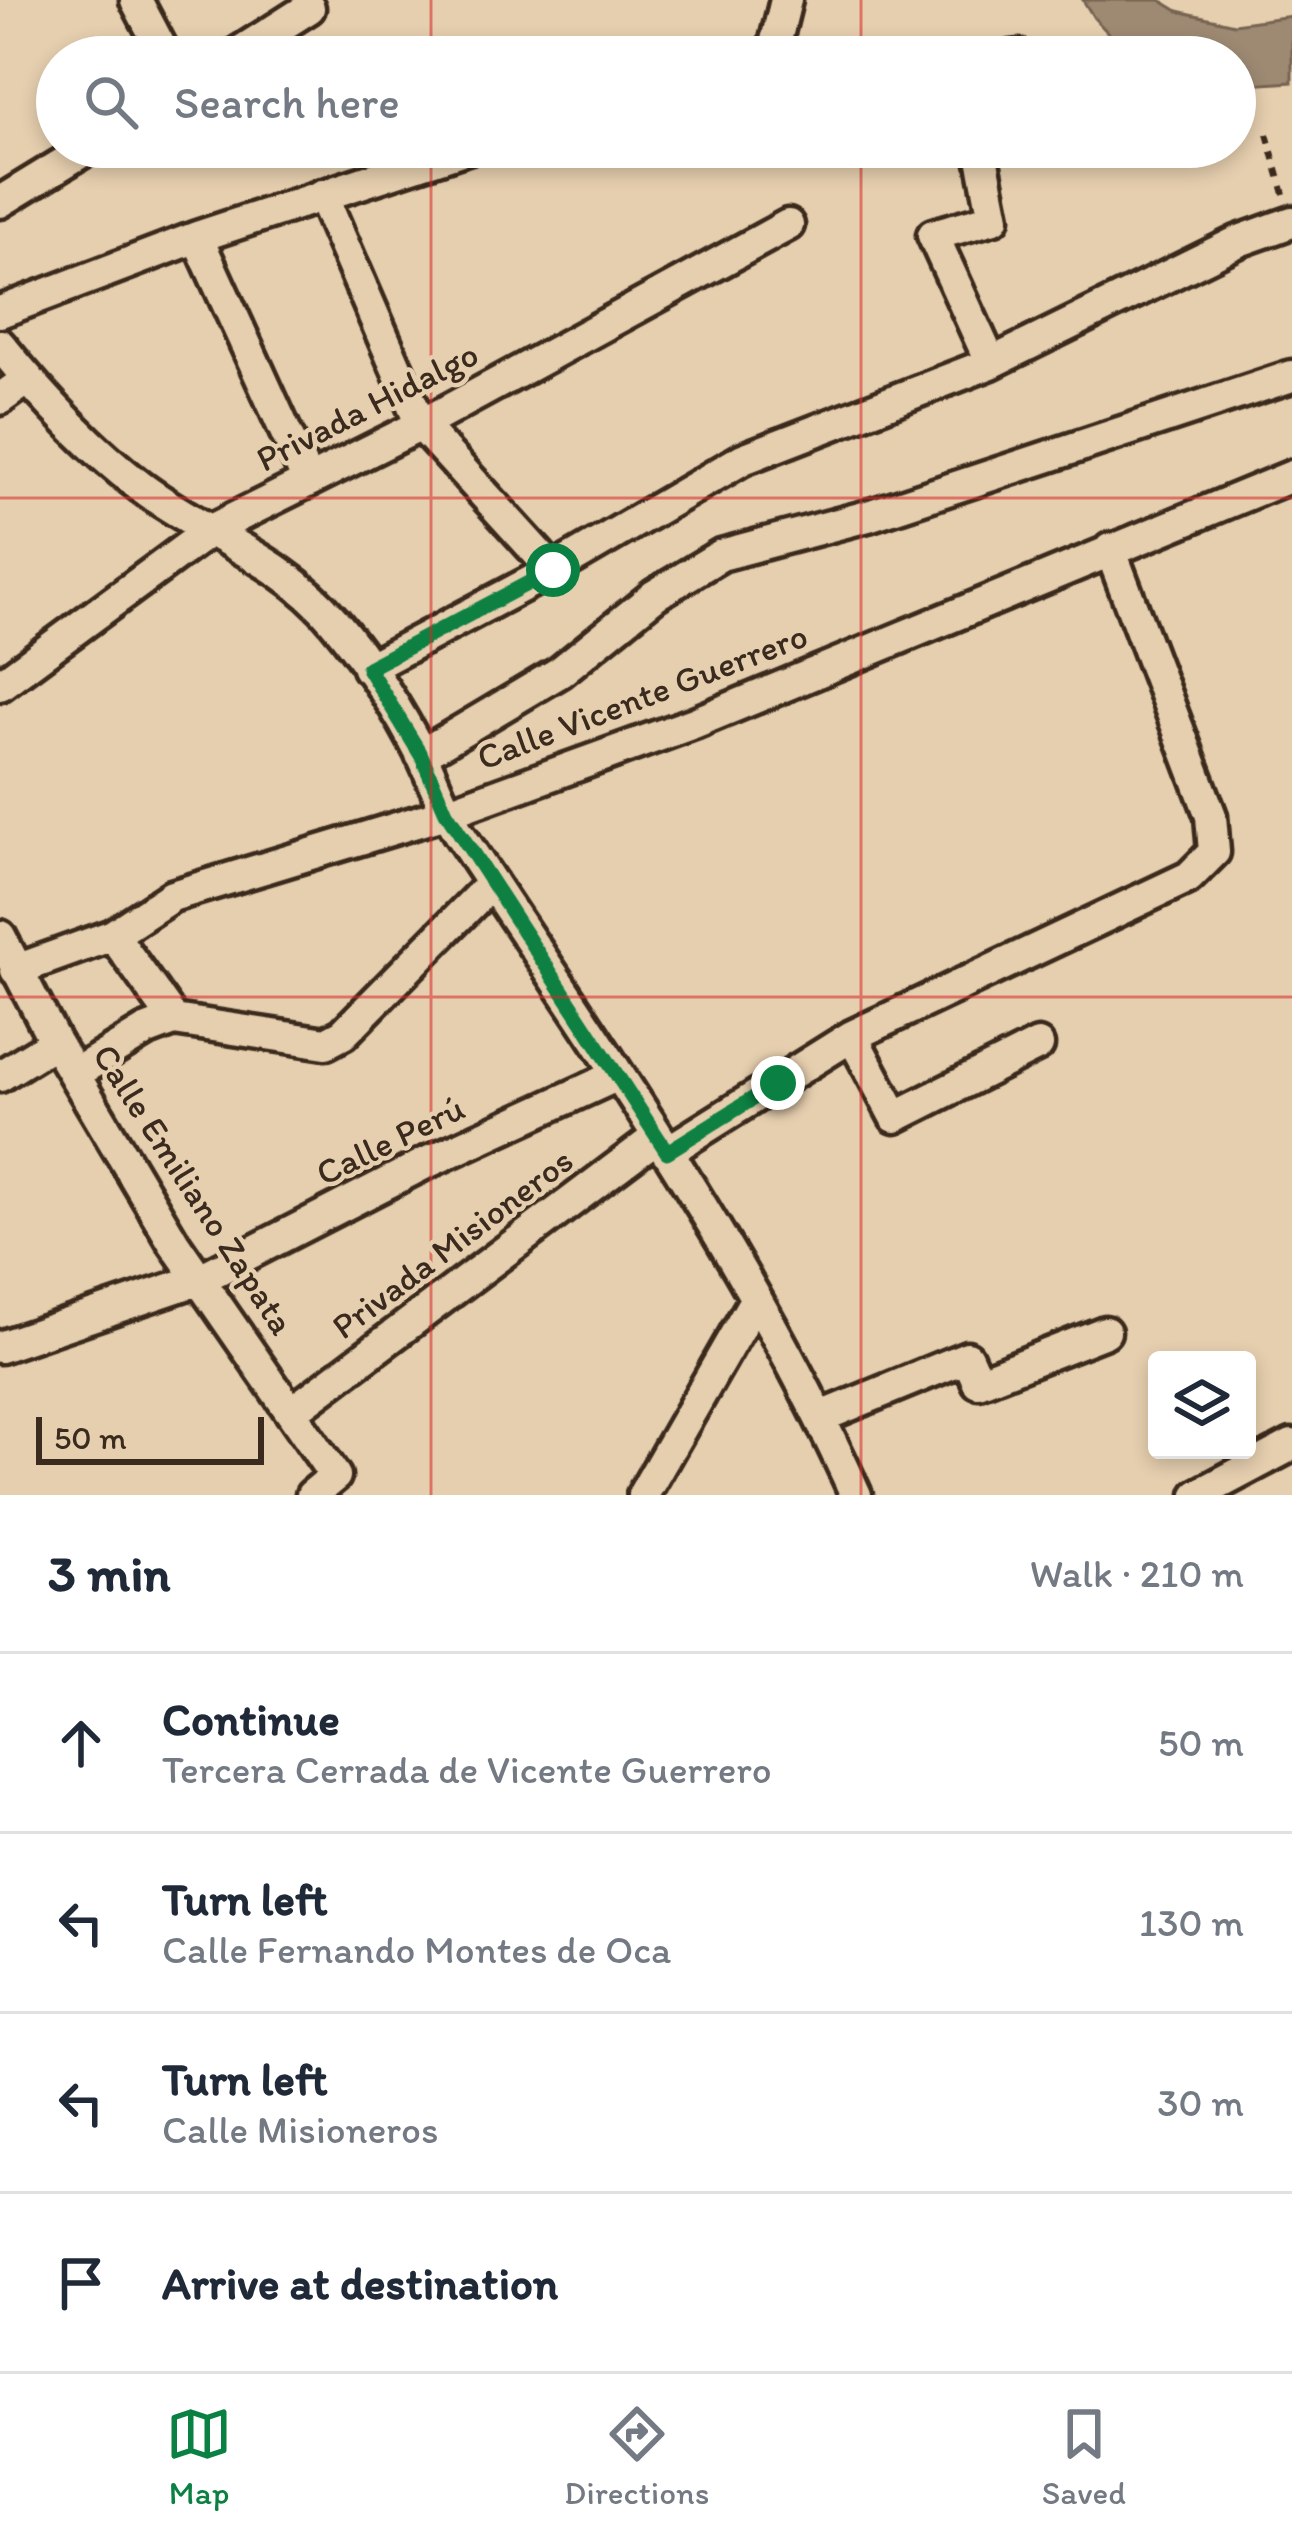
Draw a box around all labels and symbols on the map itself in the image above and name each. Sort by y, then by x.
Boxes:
street label: Privada Hidalgo [249,332,485,480]
route start [526,543,580,597]
street label: Calle Vicente Guerrero [471,613,813,779]
street label: Calle Emiliano Zapata [84,1036,304,1343]
route end [751,1056,805,1110]
street label: Calle Perú [309,1086,471,1194]
street label: Privada Misioneros [323,1138,581,1348]
scale bar [36,1411,264,1464]

